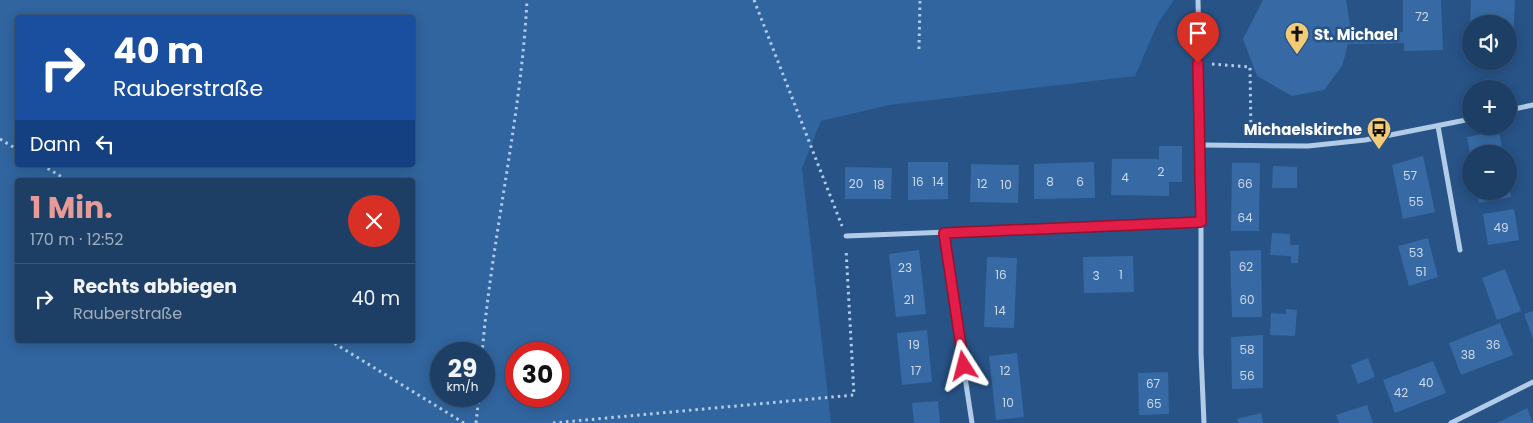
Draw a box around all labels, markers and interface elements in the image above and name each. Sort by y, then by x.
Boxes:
house number: 72 [1415,8,1429,25]
pin [1177,12,1219,63]
map controls [1462,15,1517,200]
button: sound [1462,15,1517,70]
icon: arrive [1184,19,1212,47]
church icon: St. Michael [1284,21,1310,55]
place label: St. Michael [1314,24,1398,45]
text: 40 m [113,26,204,75]
icon: right [30,35,95,100]
text: Rauberstraße [113,73,263,104]
button: + [1462,80,1517,135]
bus stop icon: Michaelskirche [1366,116,1392,150]
place label: Michaelskirche [1244,119,1362,140]
icon: left [91,130,119,158]
text: Dann [30,131,81,158]
button: − [1462,145,1517,200]
house number: 2 [1158,163,1165,180]
house number: 57 [1403,167,1417,184]
house number: 4 [1121,169,1129,186]
house number: 16 [912,173,924,190]
house number: 14 [932,173,944,190]
house number: 8 [1046,173,1054,190]
house number: 6 [1076,173,1084,190]
house number: 20 [849,175,863,192]
house number: 12 [977,175,987,192]
house number: 66 [1237,175,1253,192]
house number: 18 [873,176,885,193]
house number: 10 [1000,176,1012,193]
text: 1 Min. [30,186,113,229]
house number: 55 [1408,193,1424,210]
button: close [348,195,400,247]
house number: 64 [1237,209,1253,226]
house number: 49 [1493,219,1509,236]
text: 170 m · 12:52 [30,228,124,251]
house number: 53 [1409,244,1423,261]
house number: 62 [1239,258,1253,275]
house number: 23 [898,259,912,276]
house number: 51 [1415,263,1427,280]
house number: 16 [995,266,1007,283]
house number: 1 [1119,266,1123,283]
house number: 3 [1092,267,1100,284]
text: Rechts abbiegen [73,273,237,300]
icon: right [30,285,58,313]
text: 40 m [351,285,400,312]
house number: 21 [904,291,914,308]
house number: 60 [1239,291,1255,308]
text: Rauberstraße [73,302,182,325]
house number: 14 [994,302,1006,319]
house number: 19 [908,336,920,353]
house number: 36 [1486,336,1500,353]
position arrow [937,339,989,391]
house number: 58 [1239,341,1255,358]
speed limit sign: 30 [505,342,570,407]
house number: 38 [1461,346,1475,363]
text: 29 [448,351,477,386]
house number: 17 [911,362,922,379]
house number: 12 [1000,362,1010,379]
house number: 56 [1239,367,1255,384]
house number: 40 [1418,374,1434,391]
house number: 67 [1146,375,1161,392]
text: km/h [447,378,478,395]
house number: 42 [1394,384,1408,401]
house number: 10 [1002,394,1014,411]
house number: 65 [1146,395,1162,412]

